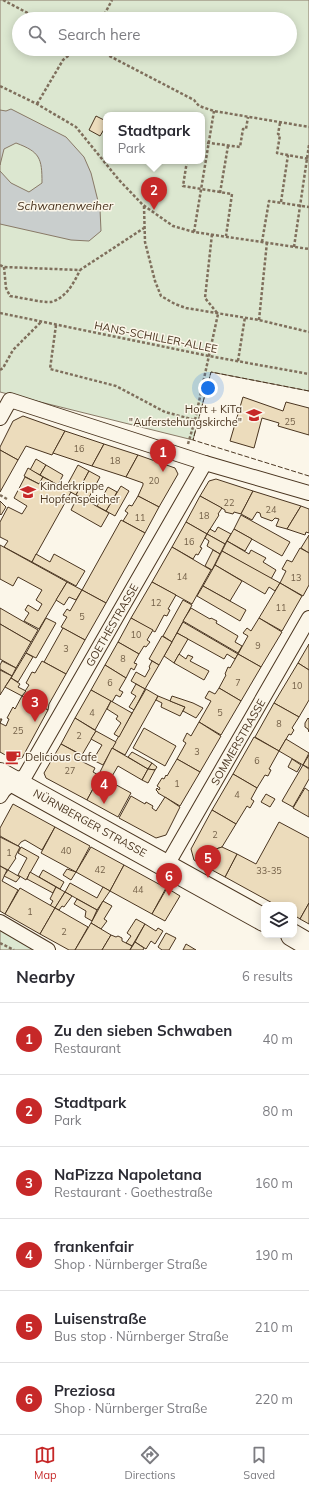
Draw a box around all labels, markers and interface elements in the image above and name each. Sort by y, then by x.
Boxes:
search box [12,12,297,56]
icon: search [26,23,48,45]
text: Search here [58,25,140,44]
popup [103,112,205,164]
text: Stadtpark [118,121,190,140]
text: Park [118,140,145,156]
pin: 2 [141,177,167,210]
water label: Schwanenweiher [17,198,114,213]
street label: HANS-SCHILLER-ALLEE [93,318,219,356]
your location [198,378,218,398]
place label: Hort + KiTa "Auferstehungskirche" [129,402,242,429]
school or university icon: Hort + KiTa "Auferstehungskirche" [245,406,263,424]
house number: 25 [285,416,296,427]
pin: 1 [150,439,176,472]
house number: 16 [74,443,84,454]
house number: 18 [110,455,120,466]
house number: 20 [149,475,159,486]
place label: Kinderkrippe Hopfenspeicher [40,479,120,506]
school or university icon: Kinderkrippe Hopfenspeicher [19,483,37,501]
house number: 22 [224,497,234,508]
house number: 24 [266,504,277,515]
house number: 18 [199,510,209,521]
house number: 11 [135,512,145,523]
house number: 16 [184,536,194,547]
house number: 14 [177,571,188,582]
house number: 13 [291,572,301,583]
street label: GOETHESTRASSE [83,581,141,669]
house number: 12 [151,597,161,608]
house number: 11 [276,602,286,613]
house number: 5 [79,611,85,622]
house number: 10 [131,629,141,640]
house number: 9 [255,640,261,651]
house number: 3 [63,643,69,654]
house number: 8 [120,653,126,664]
house number: 6 [107,677,113,688]
house number: 7 [235,677,241,688]
house number: 10 [292,680,302,691]
pin: 3 [22,689,48,722]
street label: SOMMERSTRASSE [208,696,268,788]
house number: 4 [89,707,95,718]
house number: 5 [217,707,223,718]
house number: 8 [276,718,282,729]
house number: 25 [13,725,24,736]
house number: 2 [76,730,82,741]
house number: 3 [194,746,200,757]
cafe icon: Delicious Cafe [4,748,22,766]
place label: Delicious Cafe [25,750,97,764]
house number: 6 [254,755,260,766]
house number: 27 [65,765,75,776]
pin: 4 [91,771,117,804]
house number: 1 [174,778,180,789]
street label: NÜRNBERGER STRASSE [31,786,149,860]
house number: 4 [234,789,240,800]
house number: 2 [212,829,218,840]
house number: 40 [61,845,71,856]
pin: 5 [195,845,221,878]
house number: 1 [6,847,12,858]
pin: 6 [156,863,182,896]
house number: 42 [95,864,105,875]
house number: 33-35 [256,865,282,876]
house number: 44 [133,884,144,895]
map controls [261,902,297,938]
button: layers [261,902,297,938]
house number: 1 [27,906,33,917]
house number: 2 [61,926,67,937]
text: Nearby [16,966,75,987]
text: 6 results [242,968,293,984]
text: Zu den sieben Schwaben [54,1021,232,1040]
text: 1 [25,1031,33,1047]
text: 40 m [263,1031,293,1047]
text: Restaurant [54,1040,121,1056]
text: Stadtpark [54,1093,126,1112]
text: 2 [25,1103,33,1119]
text: 80 m [263,1103,293,1119]
text: Park [54,1112,81,1128]
text: NaPizza Napoletana [54,1165,202,1184]
text: 3 [25,1175,33,1191]
text: 160 m [255,1175,293,1191]
text: Restaurant · Goethestraße [54,1184,213,1200]
text: frankenfair [54,1237,134,1256]
text: 4 [25,1247,33,1263]
text: 190 m [255,1247,293,1263]
text: Shop · Nürnberger Straße [54,1256,207,1272]
text: Luisenstraße [54,1309,146,1328]
text: 5 [25,1319,33,1335]
text: 210 m [255,1319,293,1335]
text: Bus stop · Nürnberger Straße [54,1328,229,1344]
text: Preziosa [54,1381,115,1400]
text: 6 [25,1391,33,1407]
text: 220 m [255,1391,293,1407]
text: Shop · Nürnberger Straße [54,1400,207,1416]
tab: Map [34,1444,57,1482]
tab: Directions [125,1444,175,1482]
tab: Saved [243,1444,275,1482]

